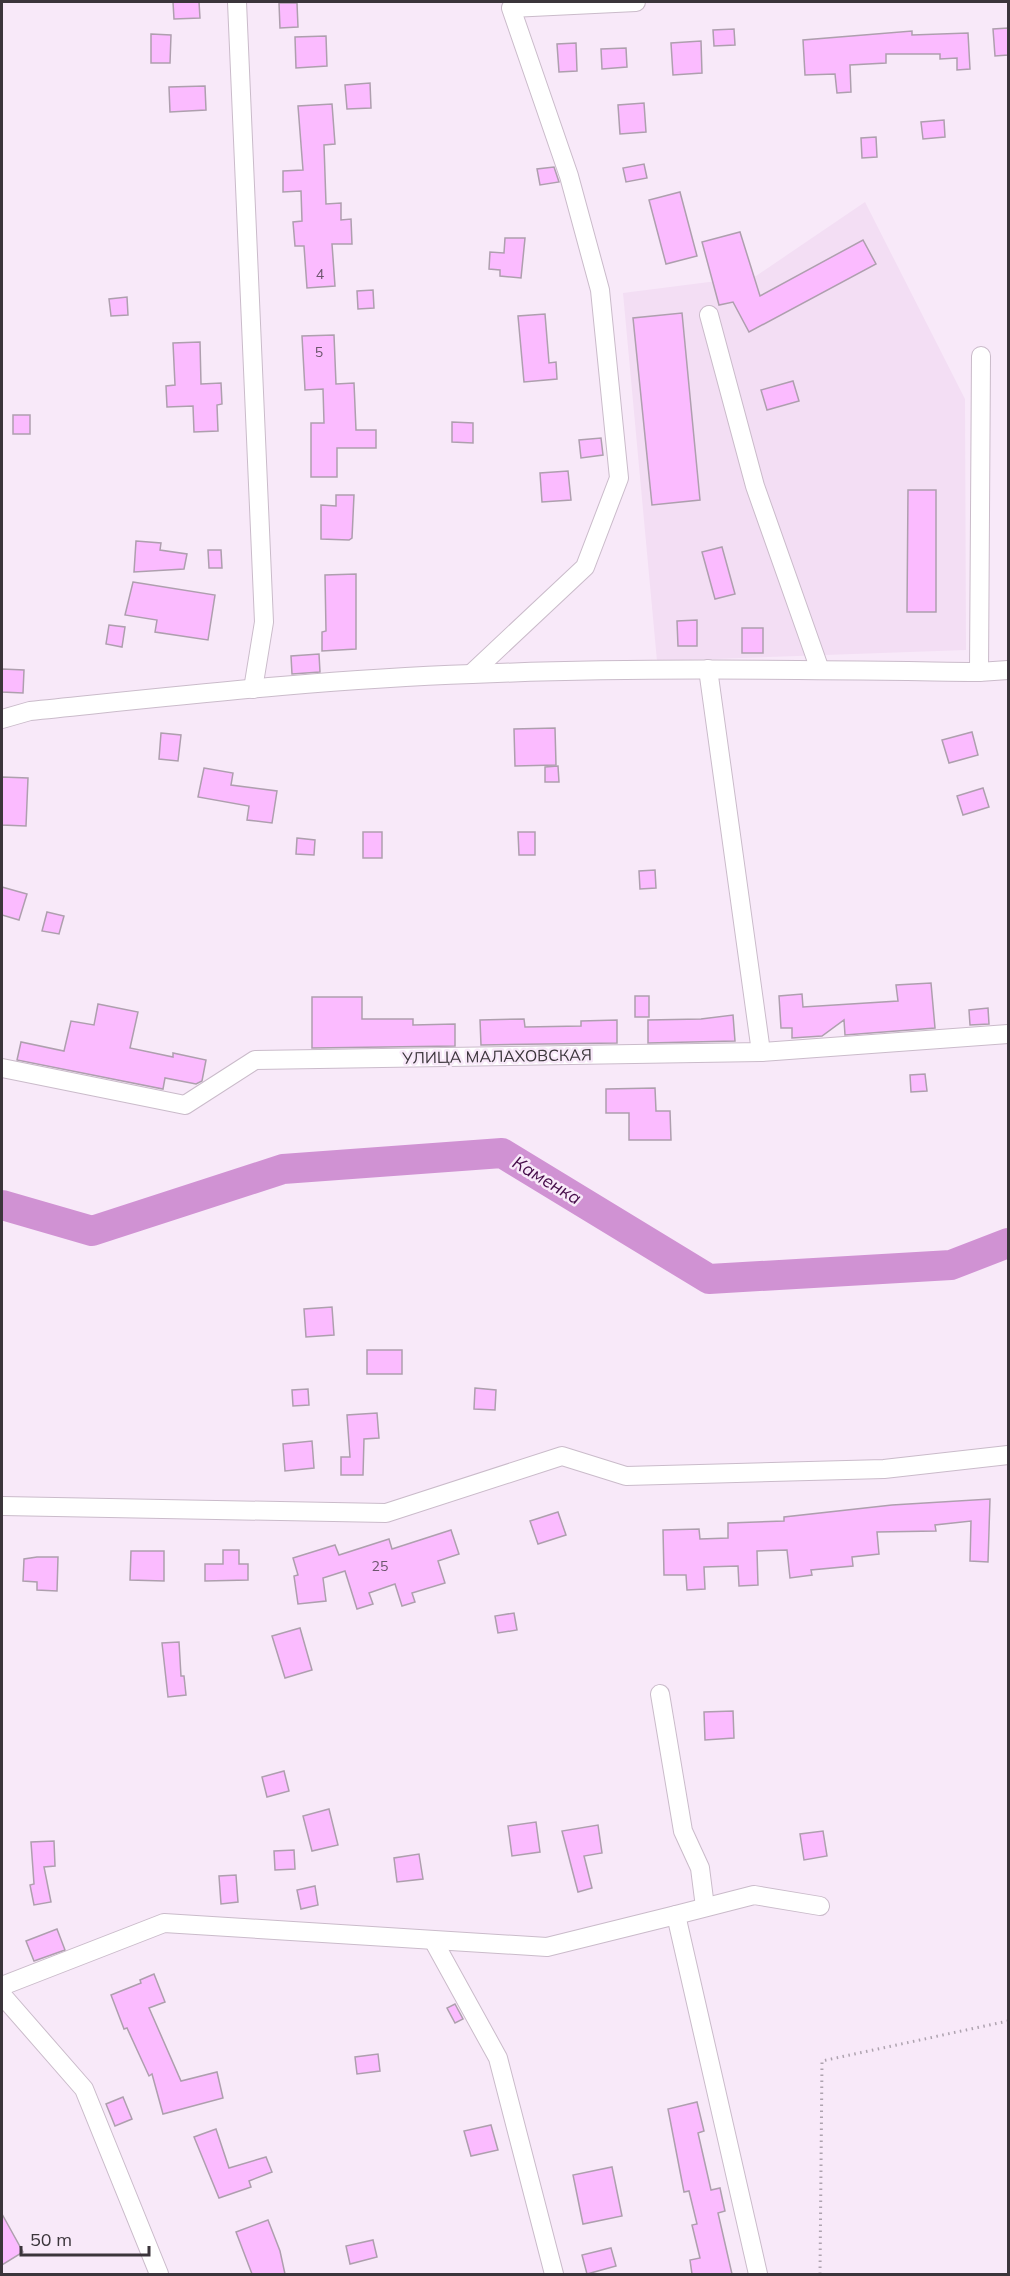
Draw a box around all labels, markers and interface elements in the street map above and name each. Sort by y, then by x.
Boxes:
house number: 4 [316,265,325,283]
house number: 5 [315,343,323,361]
street label: УЛИЦА МАЛАХОВСКАЯ [401,1044,592,1068]
water label: Каменка [508,1150,586,1210]
house number: 25 [372,1557,388,1575]
scale bar [21,2219,148,2257]
text: 50 m [30,2228,72,2251]

